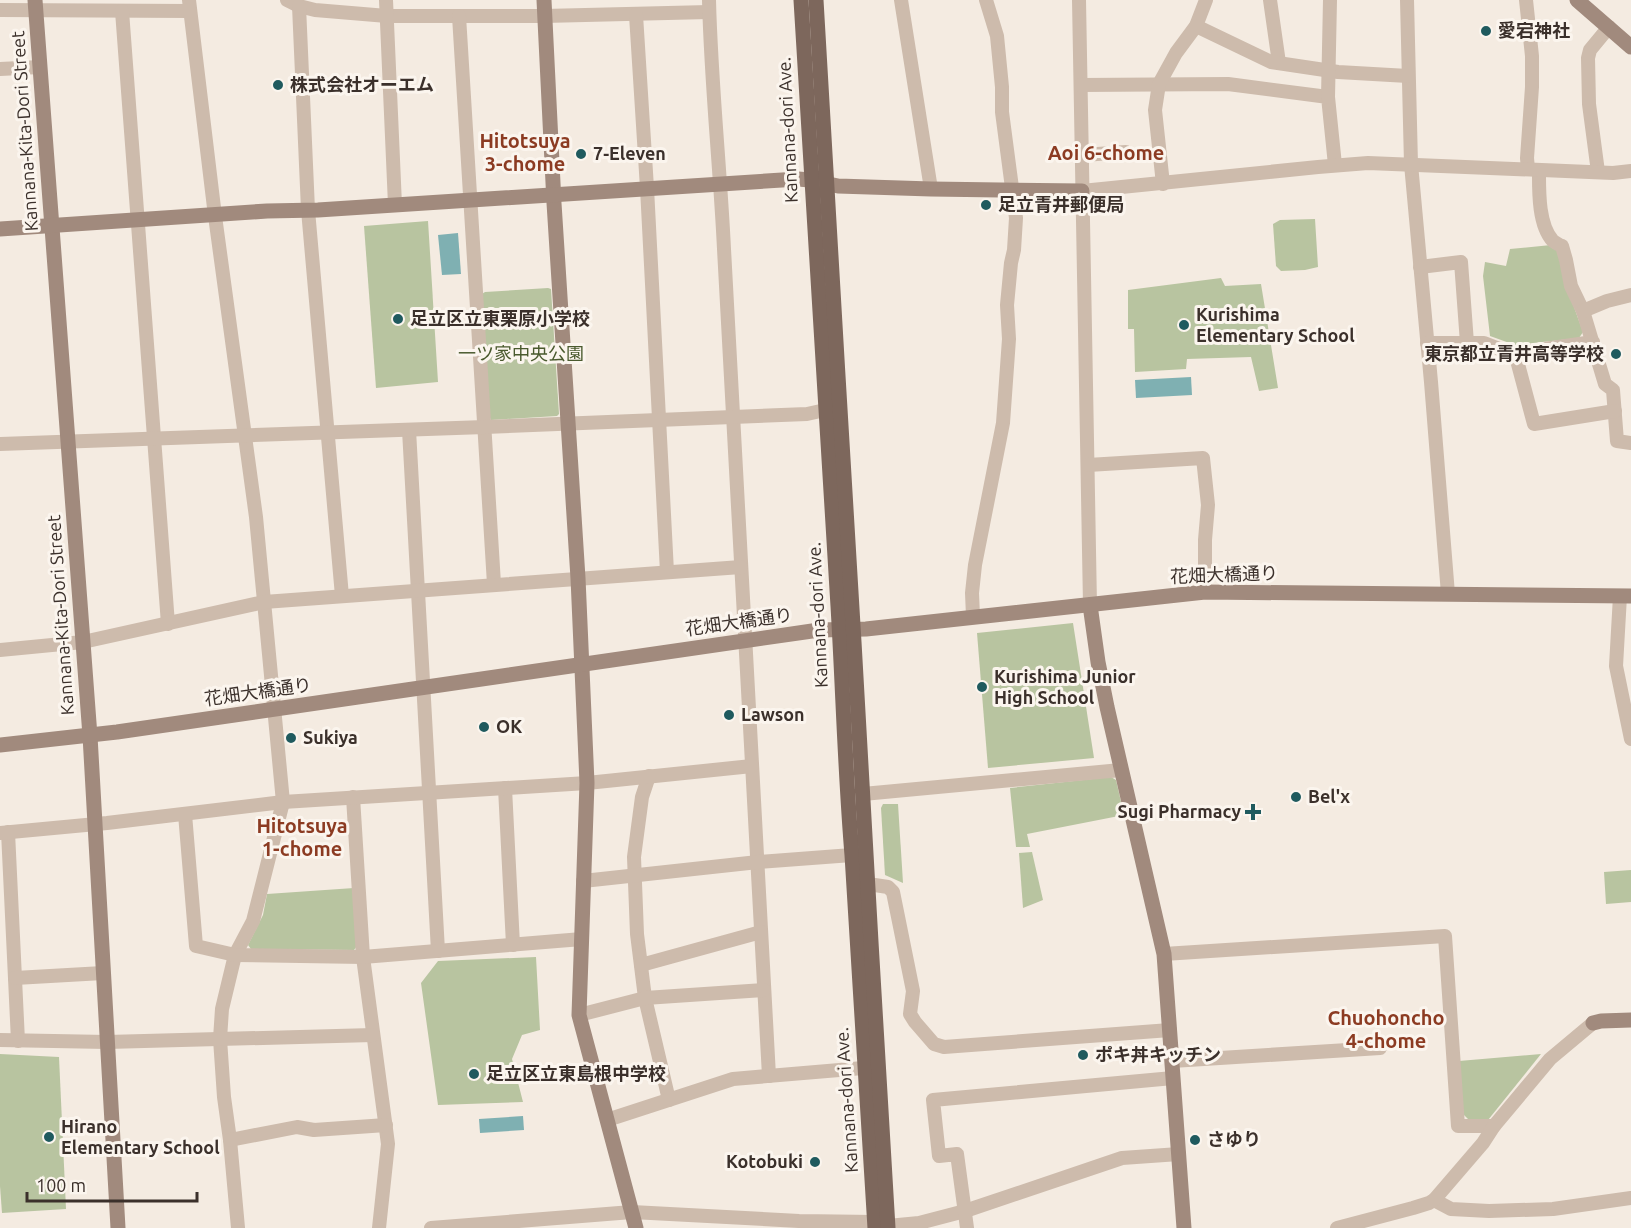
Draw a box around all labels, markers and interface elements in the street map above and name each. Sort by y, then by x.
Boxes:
place label: 愛宕神社 [1498,20,1570,40]
marker: 愛宕神社 [1479,24,1493,38]
street label: Kannana-Kita-Dori Street [7,30,41,232]
street label: Kannana-dori Ave. [773,57,801,203]
place label: 株式会社オーエム [290,74,434,94]
marker: 株式会社オーエム [271,78,285,92]
district label: Hitotsuya 3-chome [479,129,571,175]
district label: Aoi 6-chome [1048,141,1164,164]
place label: 7-Eleven [593,143,666,163]
marker: 7-Eleven [574,147,588,161]
place label: 足立青井郵便局 [998,194,1124,214]
marker: 足立青井郵便局 [979,198,993,212]
place label: Kurishima Elementary School [1196,304,1355,345]
place label: 足立区立東栗原小学校 [410,308,590,328]
marker: 足立区立東栗原小学校 [391,312,405,326]
marker: Kurishima Elementary School [1177,318,1191,332]
park label: 一ツ家中央公園 [458,343,584,363]
place label: 東京都立青井高等学校 [1424,343,1604,363]
marker: 東京都立青井高等学校 [1609,347,1623,361]
street label: Kannana-Kita-Dori Street [43,514,77,716]
street label: Kannana-dori Ave. [803,542,831,688]
street label: 花畑大橋通り [1170,562,1278,586]
street label: 花畑大橋通り [684,604,794,638]
place label: Kurishima Junior High School [994,666,1136,707]
street label: 花畑大橋通り [203,674,313,708]
marker: Kurishima Junior High School [975,680,989,694]
place label: Lawson [741,704,805,724]
marker: Lawson [722,708,736,722]
place label: OK [496,716,522,736]
marker: OK [477,720,491,734]
place label: Sukiya [303,727,358,747]
marker: Sukiya [284,731,298,745]
place label: Bel'x [1308,786,1350,806]
marker: Bel'x [1289,790,1303,804]
place label: Sugi Pharmacy [1117,801,1241,821]
marker: Sugi Pharmacy [1246,805,1260,819]
district label: Hitotsuya 1-chome [256,814,348,860]
district label: Chuohoncho 4-chome [1327,1006,1445,1052]
street label: Kannana-dori Ave. [831,1027,861,1173]
place label: ポキ丼キッチン [1095,1044,1221,1064]
marker: ポキ丼キッチン [1076,1048,1090,1062]
place label: 足立区立東島根中学校 [486,1063,666,1083]
marker: 足立区立東島根中学校 [467,1067,481,1081]
place label: Hirano Elementary School [61,1116,220,1157]
place label: さゆり [1207,1129,1261,1149]
marker: Hirano Elementary School [42,1130,56,1144]
marker: さゆり [1188,1133,1202,1147]
place label: Kotobuki [726,1151,803,1171]
marker: Kotobuki [808,1155,822,1169]
scale bar [27,1165,196,1203]
text: 100 m [36,1175,86,1195]

